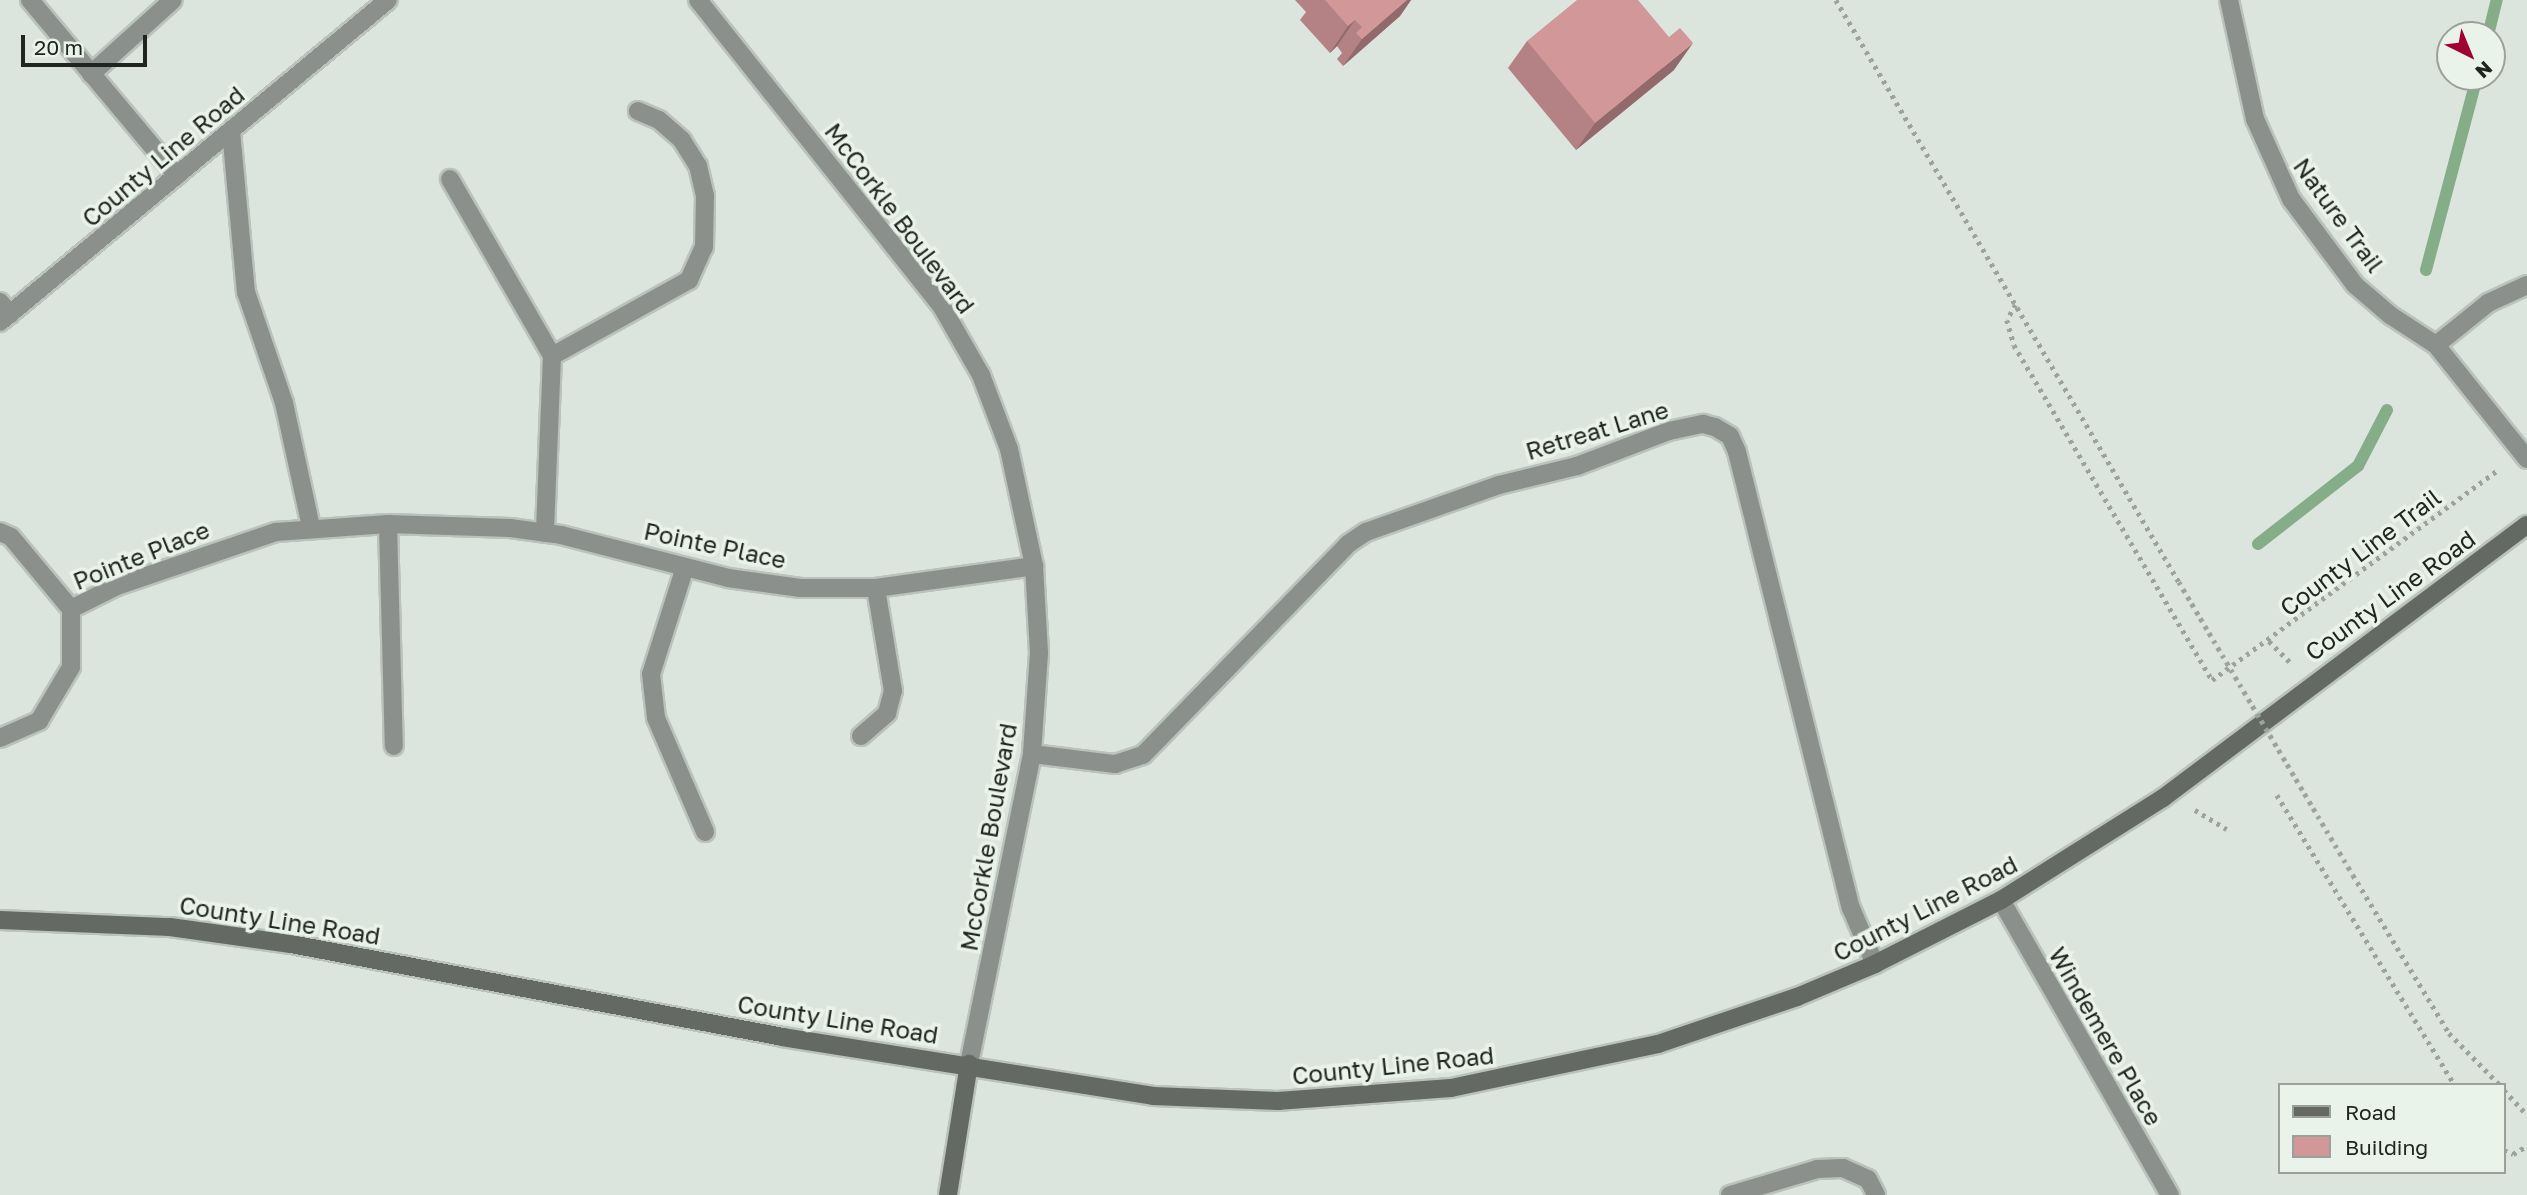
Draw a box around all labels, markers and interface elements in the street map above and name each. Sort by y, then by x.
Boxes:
scale bar [24,21,150,65]
north arrow [2436,21,2506,91]
text: 20 m [34,34,83,60]
text: N [2471,57,2497,84]
street label: County Line Road [76,80,250,232]
street label: McCorkle Boulevard [819,117,981,319]
street label: Nature Trail [2288,152,2390,278]
street label: Retreat Lane [1522,395,1672,465]
street label: County Line Trail [2274,482,2446,622]
street label: Pointe Place [69,515,213,595]
street label: Pointe Place [641,516,789,574]
street label: County Line Road [2299,524,2481,666]
street label: McCorkle Boulevard [954,721,1022,953]
street label: County Line Road [1828,849,2022,967]
street label: County Line Road [178,890,382,950]
street label: Windemere Place [2043,942,2169,1130]
street label: County Line Road [736,989,940,1049]
street label: County Line Road [1291,1040,1495,1090]
legend [2278,1083,2506,1174]
text: Road [2345,1099,2396,1125]
text: Building [2345,1134,2428,1160]

